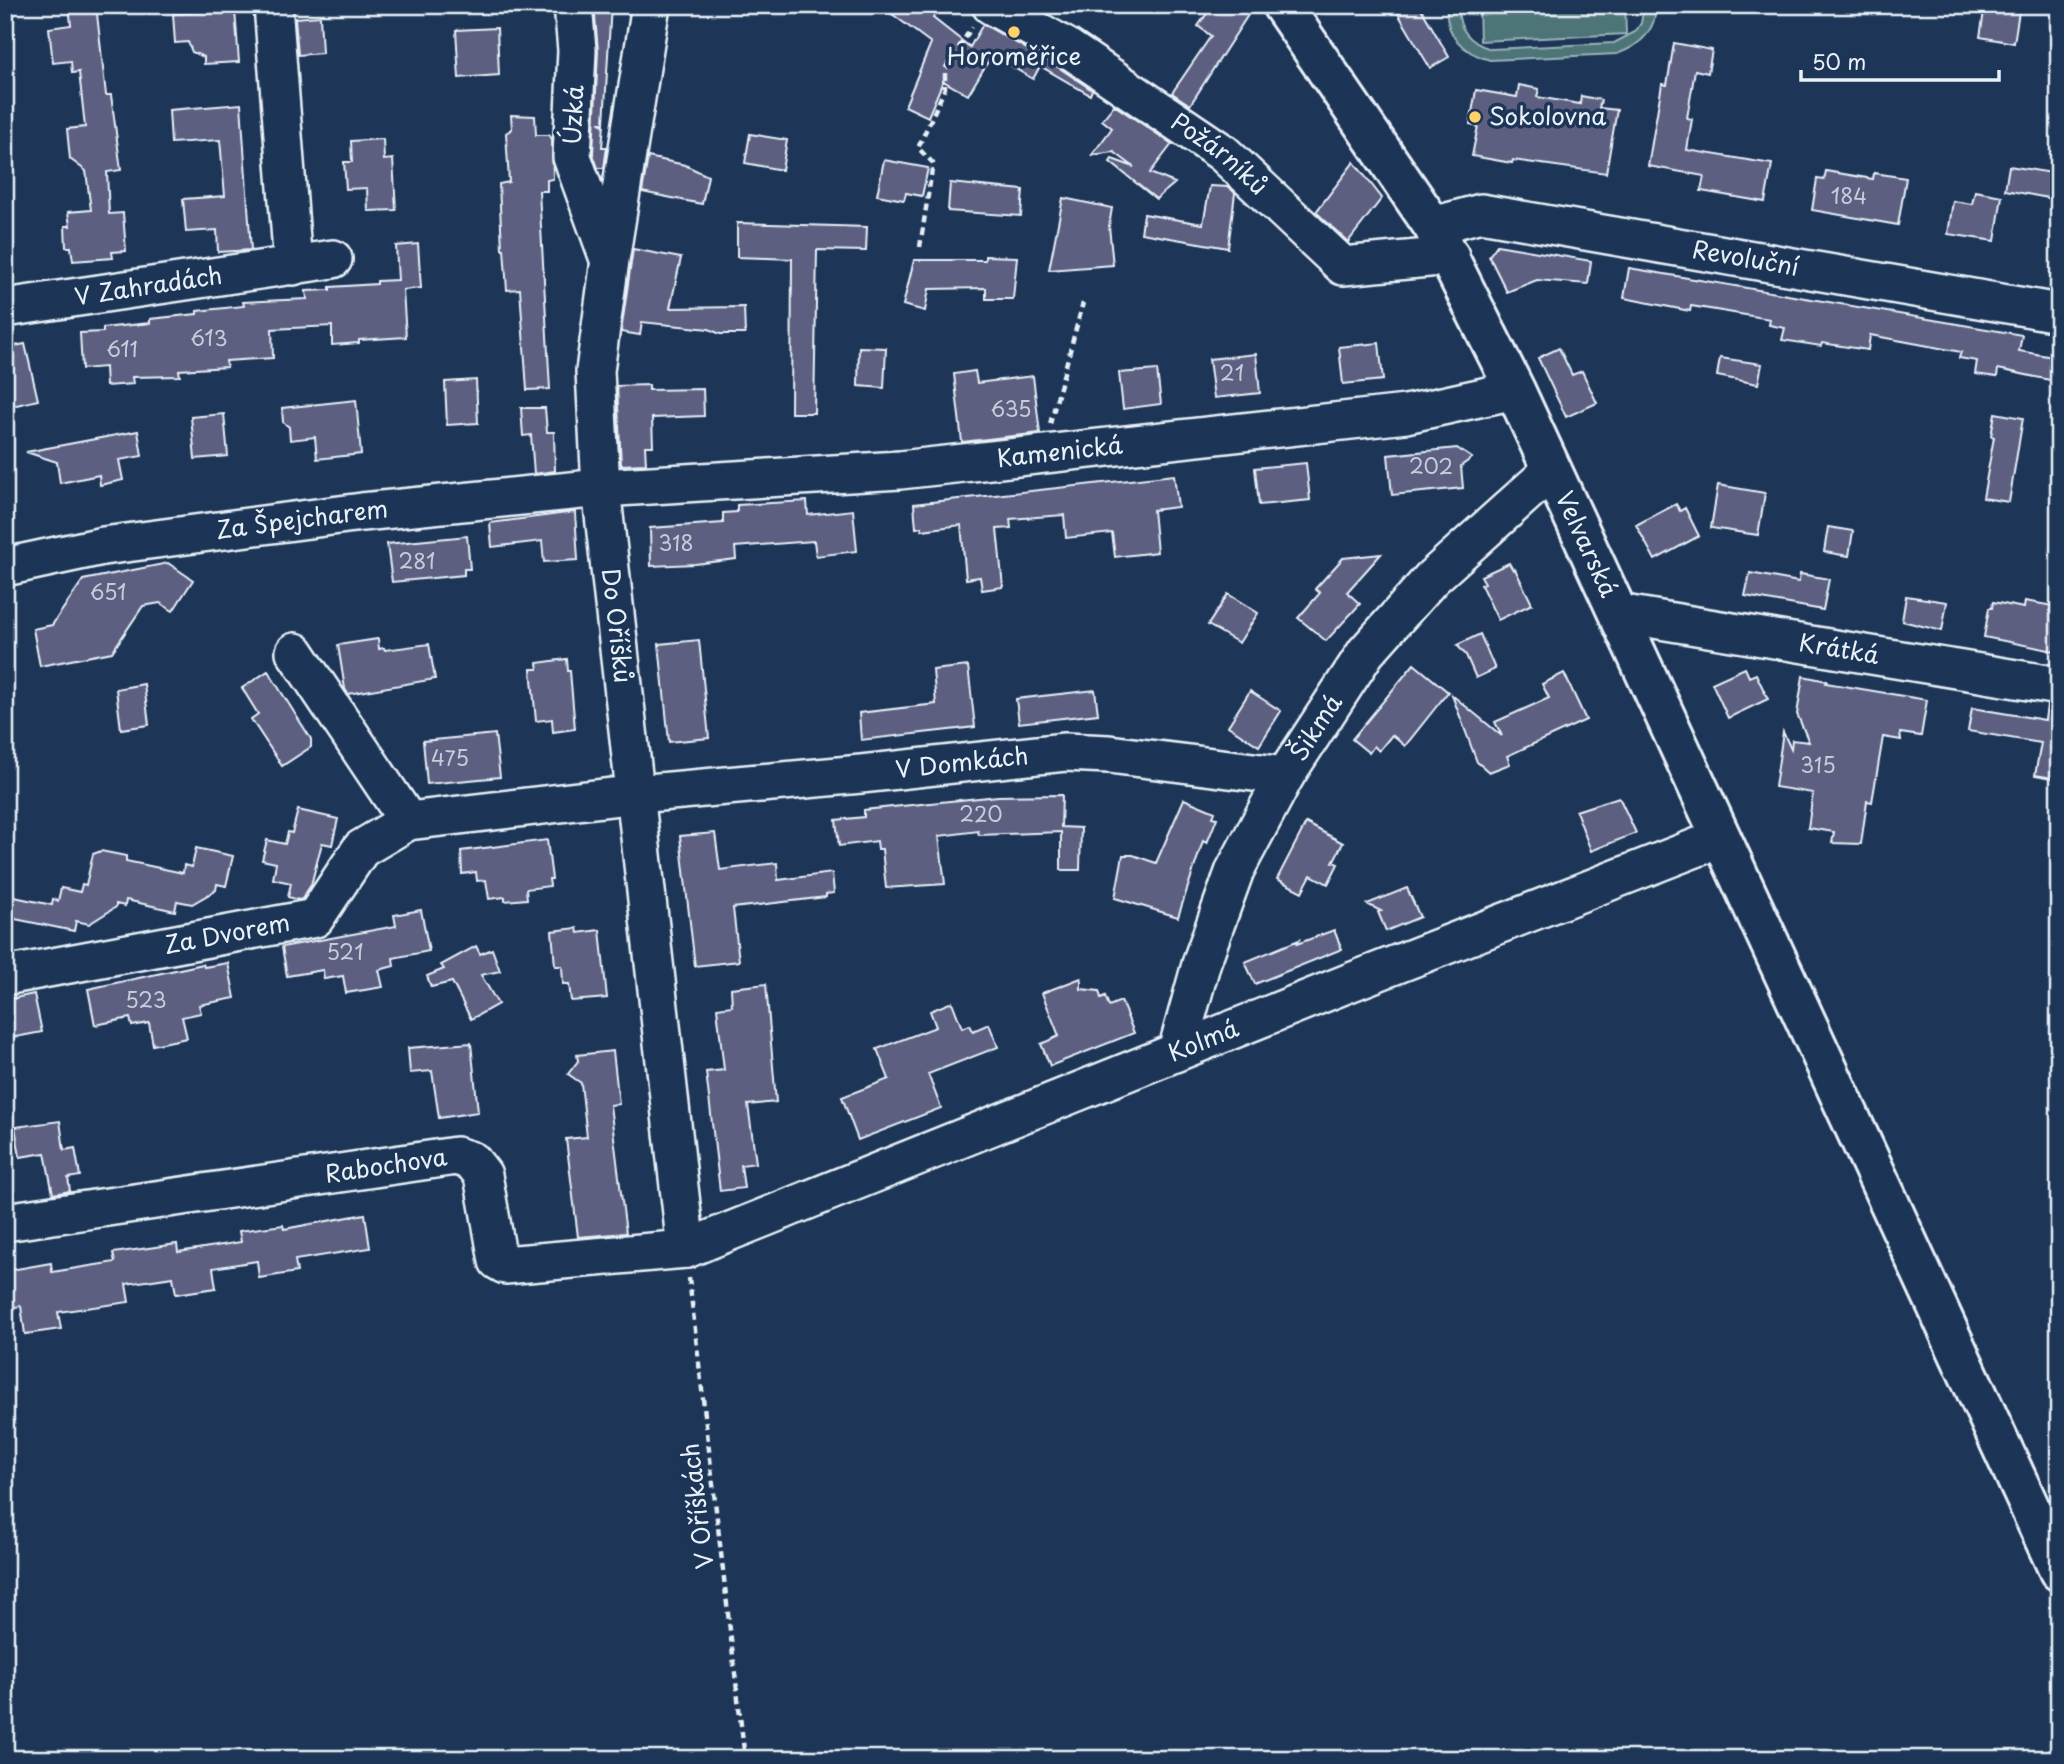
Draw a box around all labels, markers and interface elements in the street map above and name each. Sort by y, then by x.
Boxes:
marker: Horoměřice [1006,24,1022,40]
place label: Horoměřice [947,37,1081,73]
scale bar [1801,38,1999,82]
text: 50 m [1812,45,1866,77]
street label: Úzká [552,84,592,146]
place label: Sokolovna [1489,97,1606,133]
street label: Požárníků [1164,103,1277,202]
marker: Sokolovna [1467,109,1483,125]
house number: 184 [1831,179,1867,211]
street label: Revoluční [1690,230,1802,284]
street label: V Zahradách [72,256,224,313]
house number: 613 [190,321,228,353]
house number: 611 [106,332,138,364]
house number: 21 [1220,356,1244,388]
house number: 635 [990,392,1032,424]
street label: Kamenická [995,425,1124,475]
house number: 202 [1409,449,1453,481]
street label: Velvarská [1548,485,1628,602]
street label: Za Špejcharem [214,489,390,547]
house number: 318 [658,526,694,558]
house number: 281 [398,544,436,576]
street label: Do Oříšků [594,566,643,685]
house number: 651 [90,575,126,607]
street label: Krátká [1796,623,1882,672]
street label: Šikmá [1280,686,1350,767]
street label: V Domkách [893,736,1030,786]
house number: 475 [431,741,469,773]
house number: 315 [1800,748,1836,780]
house number: 220 [959,797,1003,829]
street label: Za Dvorem [161,903,293,962]
house number: 521 [326,935,364,967]
house number: 523 [125,983,167,1015]
street label: Kolmá [1162,1009,1243,1070]
street label: Rabochova [322,1138,449,1191]
street label: V Oříškách [670,1441,722,1571]

